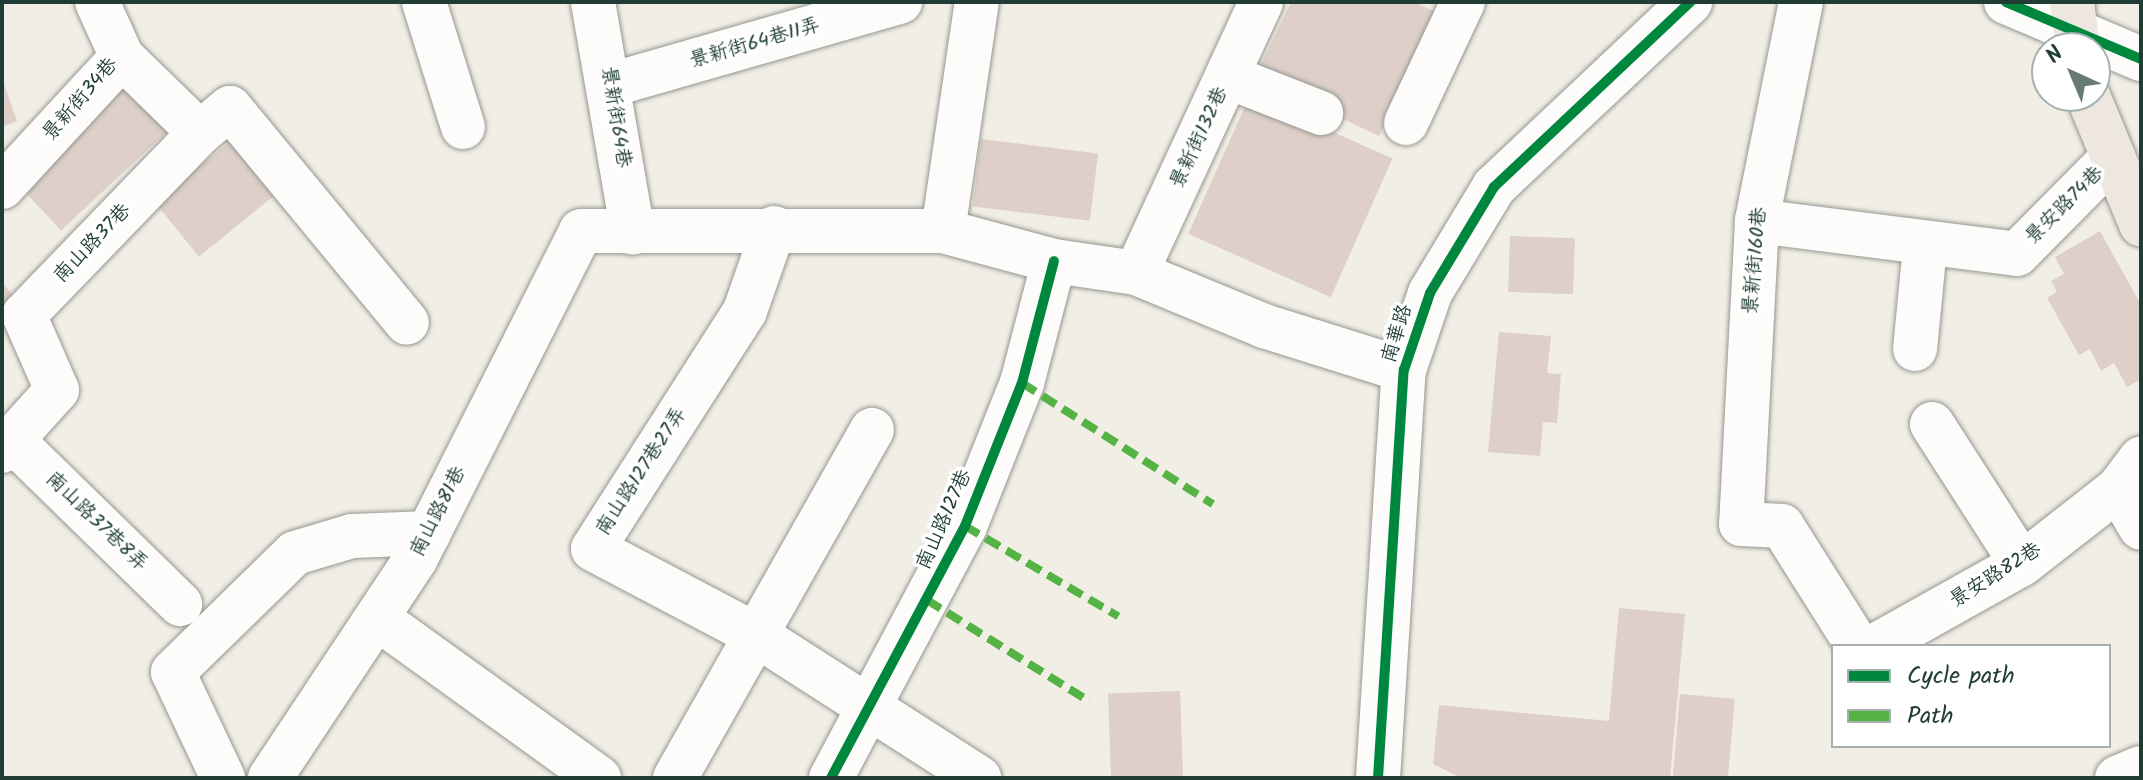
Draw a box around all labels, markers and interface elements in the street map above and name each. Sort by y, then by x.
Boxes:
street label: 景新街64巷11弄 [687,14,823,74]
north arrow [2031,32,2111,112]
text: N [2038,38,2073,73]
street label: 景新街34巷 [38,53,124,147]
street label: 景新街64巷 [595,65,635,169]
street label: 景新街132巷 [1166,83,1234,193]
street label: 景安路74巷 [2021,162,2109,250]
street label: 南山路37巷 [49,199,137,289]
street label: 景新街160巷 [1739,206,1773,316]
street label: 南華路 [1378,302,1418,366]
street label: 南山路127巷27弄 [592,403,692,541]
street label: 南山路81巷 [406,463,472,561]
street label: 南山路127巷 [912,466,978,574]
street label: 南山路37巷8弄 [40,467,152,577]
street label: 景安路82巷 [1946,538,2046,614]
legend [1831,644,2111,748]
text: Cycle path [1907,657,2015,696]
text: Path [1907,697,1953,736]

